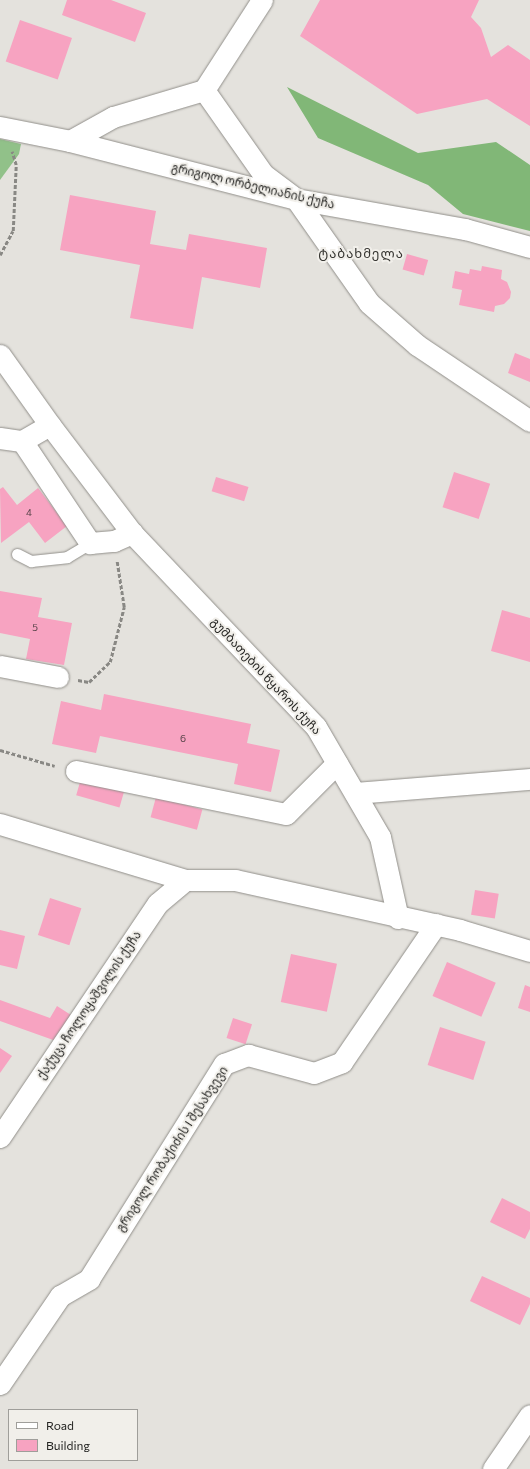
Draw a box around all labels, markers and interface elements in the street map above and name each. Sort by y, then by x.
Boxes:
street label: გრიგოლ ორბელიანის ქუჩა [170,160,336,212]
district label: ტაბახმელა [318,245,404,261]
house number: 4 [26,507,32,519]
street label: გუმბათების წყაროს ქუჩა [208,615,324,737]
house number: 5 [32,622,38,634]
house number: 6 [180,733,186,745]
street label: ქაქუცა ჩოლოყაშვილის ქუჩა [34,928,144,1082]
street label: გრიგოლ რობაქიძის I შესახვევი [113,1064,231,1234]
legend [8,1409,138,1461]
text: Road [46,1418,74,1432]
text: Building [46,1438,90,1452]

